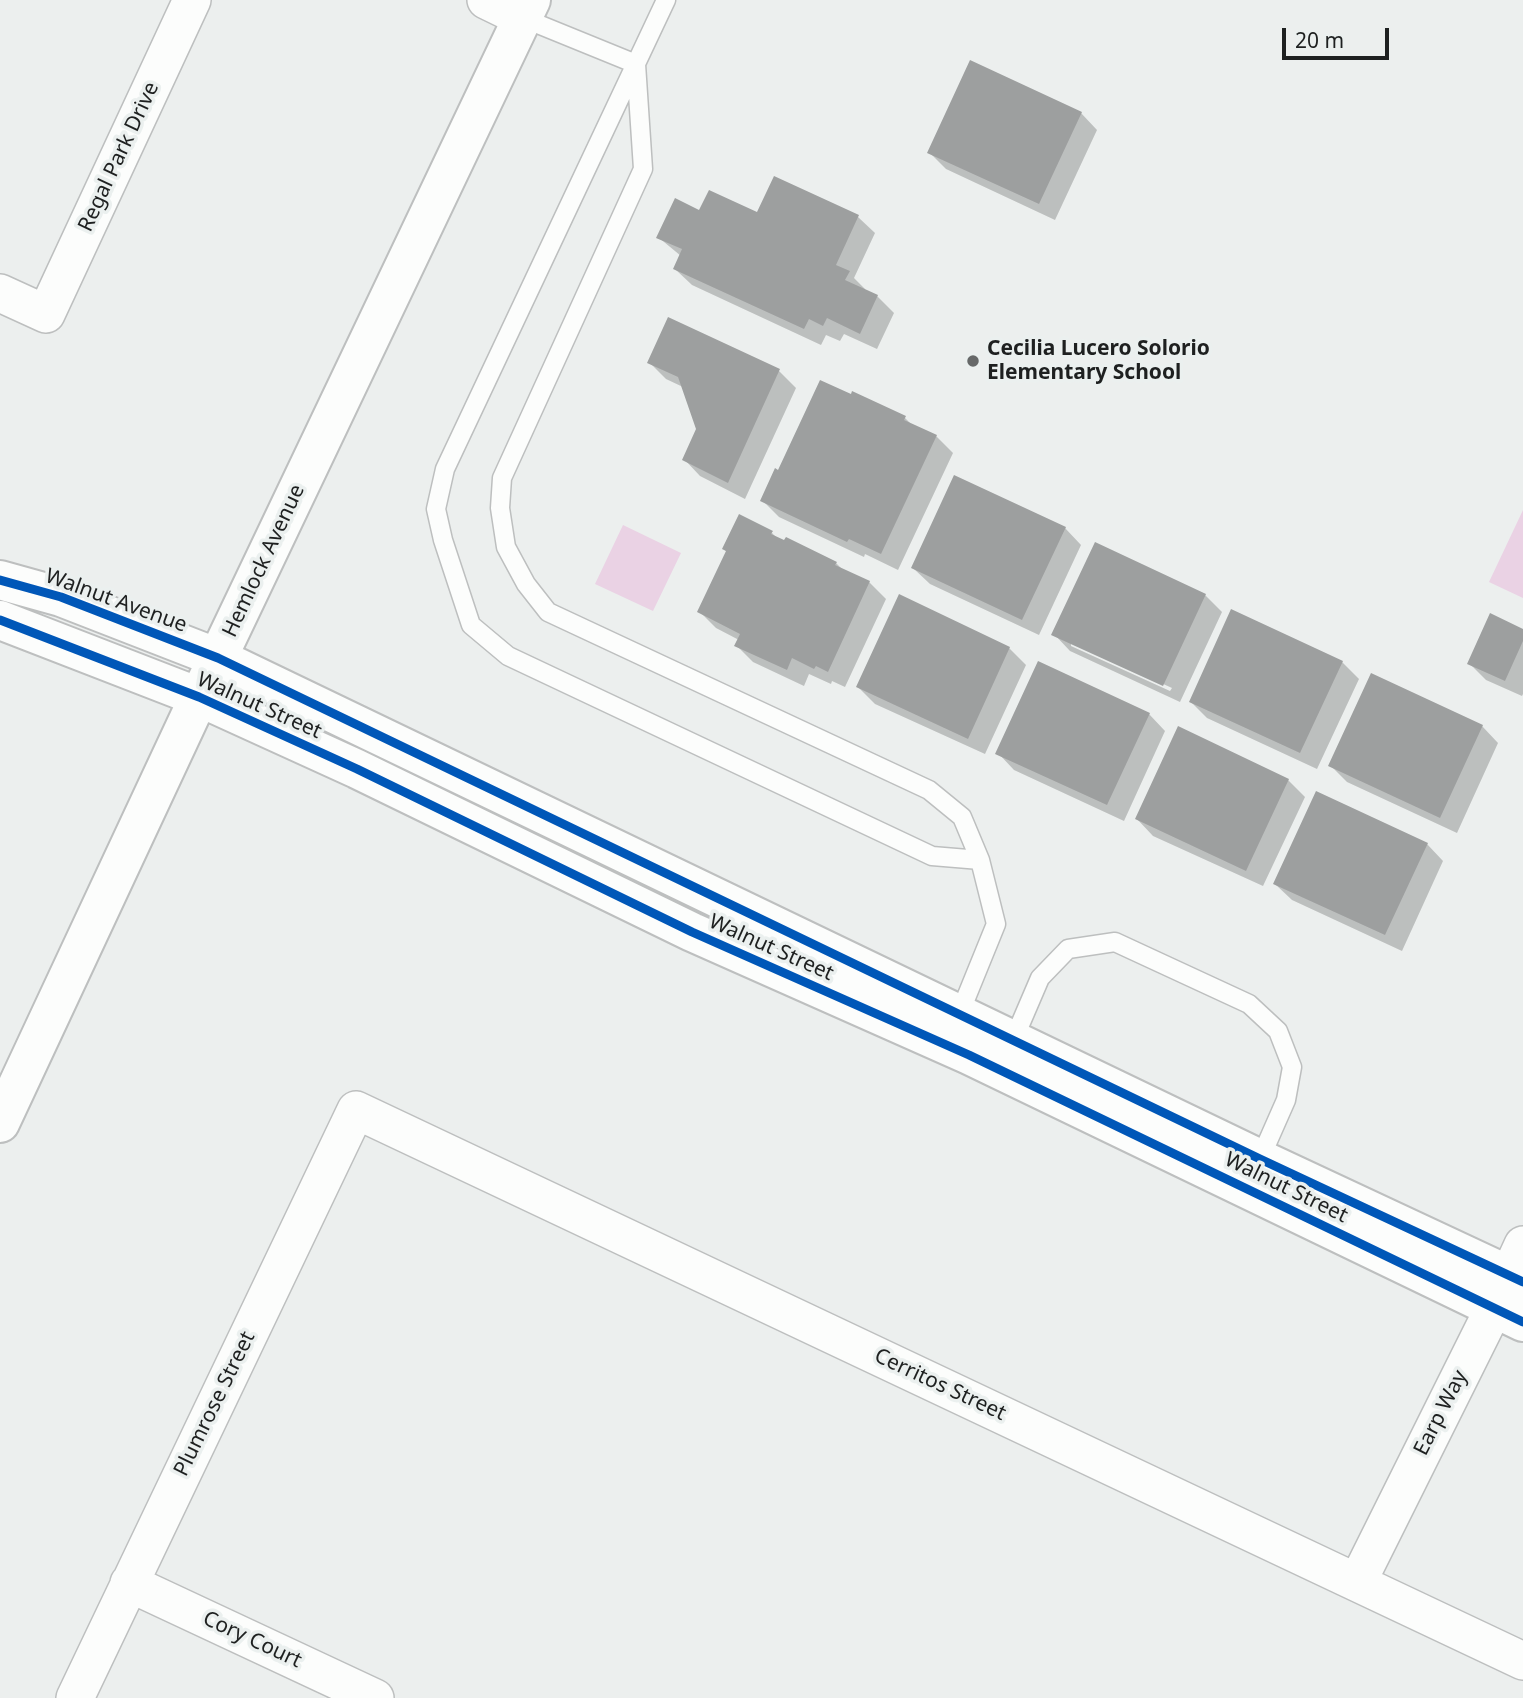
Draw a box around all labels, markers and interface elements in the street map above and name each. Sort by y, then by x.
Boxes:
scale bar [1285,14,1392,58]
text: 20 m [1295,26,1344,54]
street label: Regal Park Drive [73,78,165,236]
place label: Cecilia Lucero Solorio Elementary School [987,336,1210,386]
marker: Cecilia Lucero Solorio Elementary School [965,353,981,369]
street label: Hemlock Avenue [218,481,310,641]
street label: Walnut Avenue [42,564,190,638]
street label: Walnut Street [193,667,325,745]
street label: Walnut Street [705,909,837,987]
street label: Walnut Street [1220,1147,1352,1229]
street label: Plumrose Street [169,1328,261,1480]
street label: Cerritos Street [870,1344,1010,1426]
street label: Earp Way [1409,1366,1473,1460]
street label: Cory Court [199,1606,305,1674]

